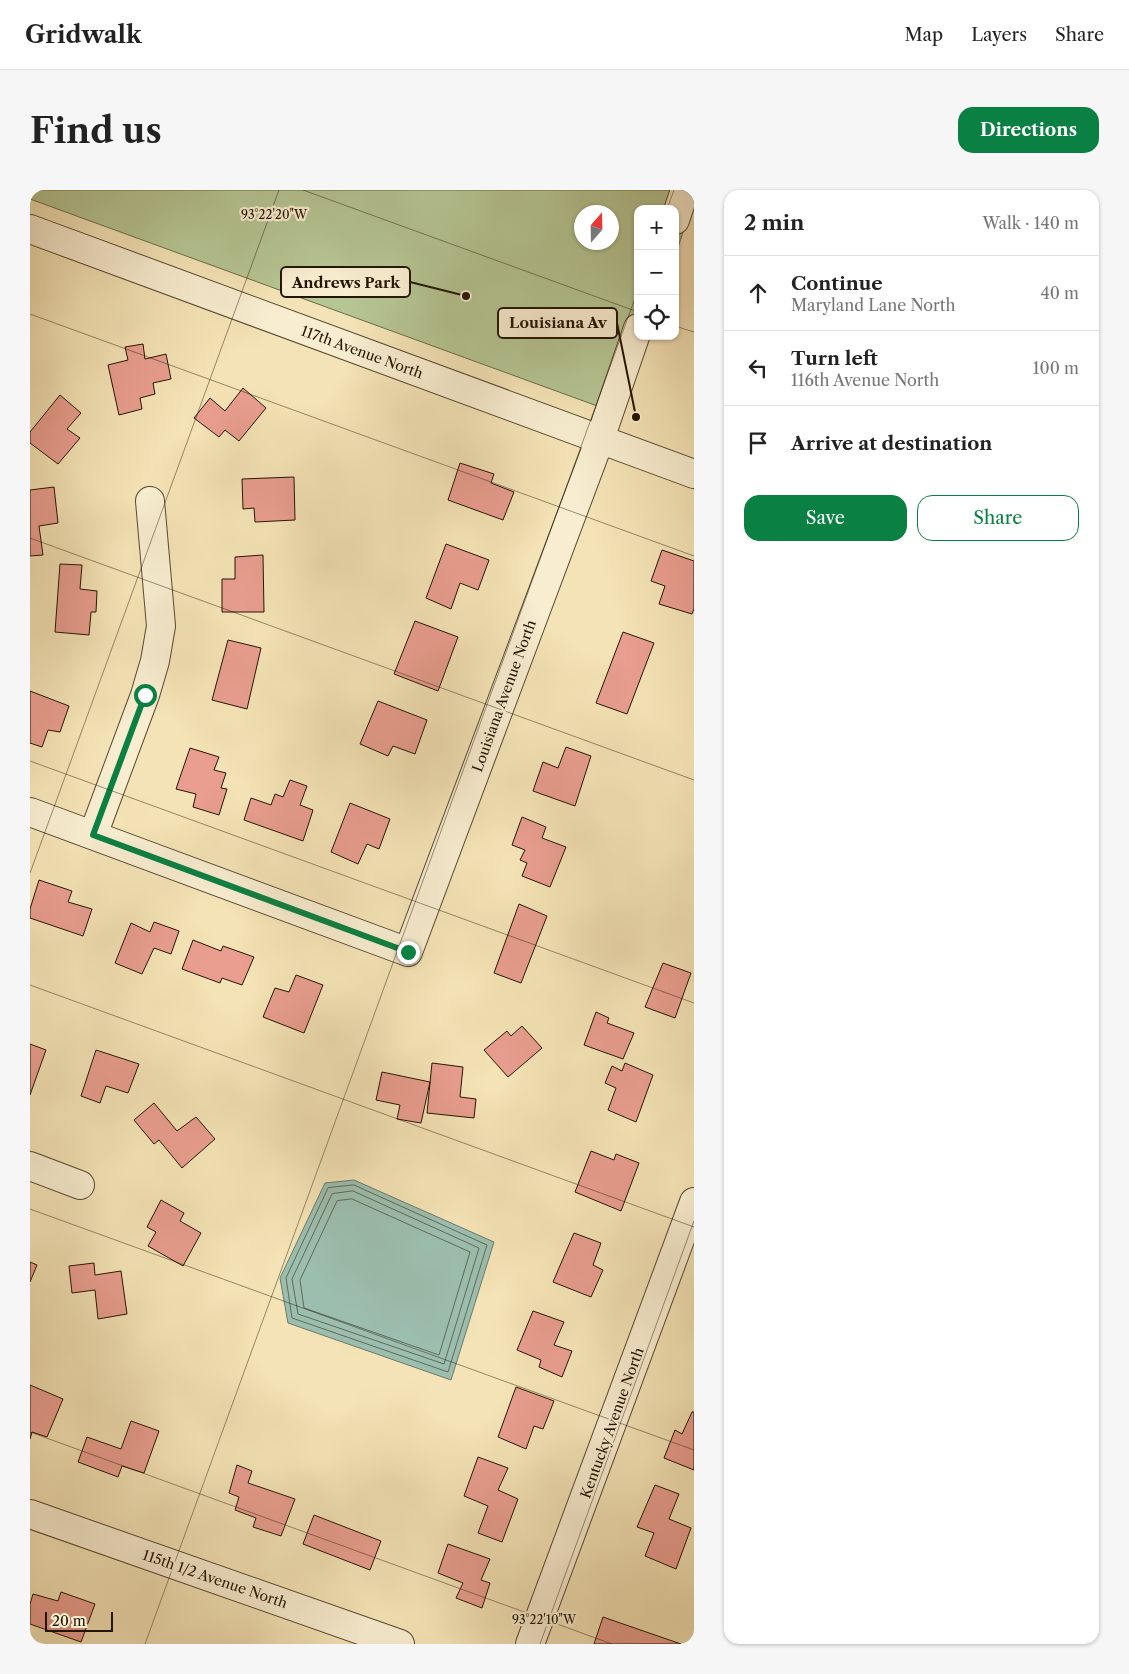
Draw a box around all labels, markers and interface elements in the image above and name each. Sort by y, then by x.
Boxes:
text: Gridwalk [25,20,142,49]
text: Map [905,24,943,46]
text: Layers [971,24,1027,46]
text: Share [1055,24,1104,46]
button: Directions [958,107,1099,153]
text: Find us [30,109,162,152]
north arrow [574,205,619,250]
map controls [634,205,679,340]
button: + [634,205,679,250]
text: 93°22'20"W [241,207,308,222]
text: 2 min [744,210,804,235]
text: Walk · 140 m [982,213,1079,233]
button: − [634,250,679,295]
callout: Andrews Park [281,267,410,297]
text: Continue [791,272,883,295]
text: Andrews Park [291,273,401,292]
icon: ahead [744,279,772,307]
text: 40 m [1040,283,1079,303]
button: locate [634,295,679,340]
text: Maryland Lane North [791,295,955,315]
callout: Louisiana Av [498,308,617,338]
text: Louisiana Av [509,313,608,332]
street label: 117th Avenue North [299,322,426,383]
text: Turn left [791,347,878,370]
icon: left [744,354,772,382]
text: 100 m [1033,358,1079,378]
text: 116th Avenue North [791,370,939,390]
icon: arrive [744,429,772,457]
text: Arrive at destination [791,432,992,455]
button: Save [744,495,907,541]
button: Share [917,495,1079,541]
street label: Louisiana Avenue North [468,617,540,774]
route start [134,684,157,707]
route end [397,941,420,964]
street label: Kentucky Avenue North [576,1345,648,1501]
street label: 115th 1/2 Avenue North [140,1546,290,1612]
scale bar [45,1609,112,1632]
text: 20 m [52,1612,86,1630]
text: 93°22'10"W [512,1612,577,1627]

